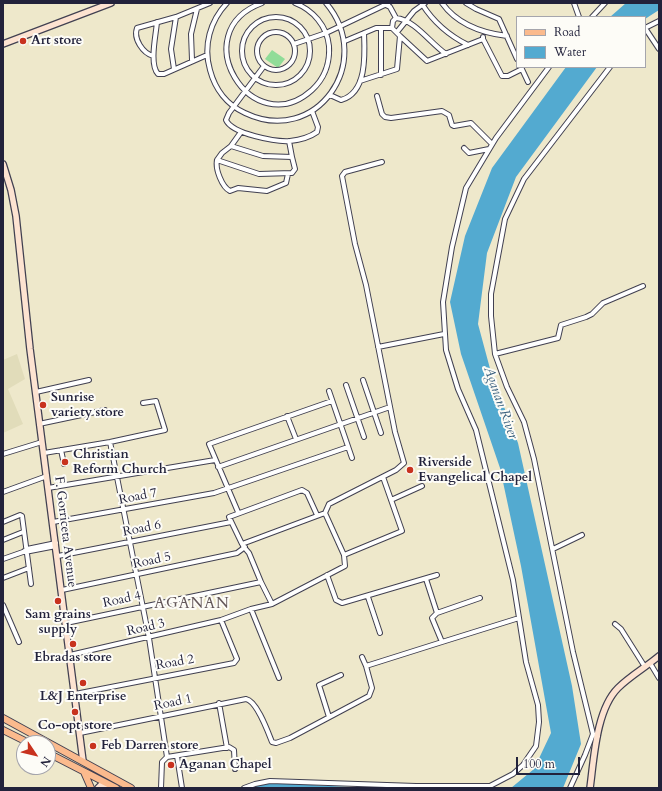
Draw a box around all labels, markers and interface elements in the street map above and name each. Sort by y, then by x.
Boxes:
legend [516,16,646,68]
text: Road [554,24,580,40]
place label: Art store [31,33,82,49]
marker: Art store [18,36,28,46]
text: Water [554,44,586,60]
water label: Aganan River [479,364,521,442]
place label: Sunrise variety store [51,390,124,421]
marker: Sunrise variety store [38,400,48,410]
place label: Christian Reform Church [73,447,167,478]
place label: Riverside Evangelical Chapel [418,455,532,486]
marker: Christian Reform Church [60,457,70,467]
marker: Riverside Evangelical Chapel [405,465,415,475]
street label: F. Gorriceta Avenue [50,476,80,588]
street label: Road 7 [118,486,158,508]
street label: Road 6 [122,518,162,540]
street label: Road 5 [131,549,173,573]
street label: Road 4 [101,588,143,612]
marker: Sam grains supply [53,596,63,606]
district label: AGANAN [154,596,230,614]
place label: Sam grains supply [25,607,91,638]
street label: Road 3 [125,616,167,640]
marker: Ebradas store [68,639,78,649]
place label: Ebradas store [34,650,112,666]
street label: Road 2 [155,652,195,674]
marker: L&J Enterprise [78,678,88,688]
place label: L&J Enterprise [40,689,126,705]
street label: Road 1 [152,691,194,715]
marker: Co-opt store [70,707,80,717]
place label: Co-opt store [38,718,112,734]
north arrow [16,735,56,775]
place label: Feb Darren store [101,738,199,754]
marker: Feb Darren store [88,741,98,751]
scale bar [518,749,582,775]
text: N [37,753,54,770]
text: 100 m [523,756,555,772]
place label: Aganan Chapel [179,757,272,773]
marker: Aganan Chapel [166,760,176,770]

